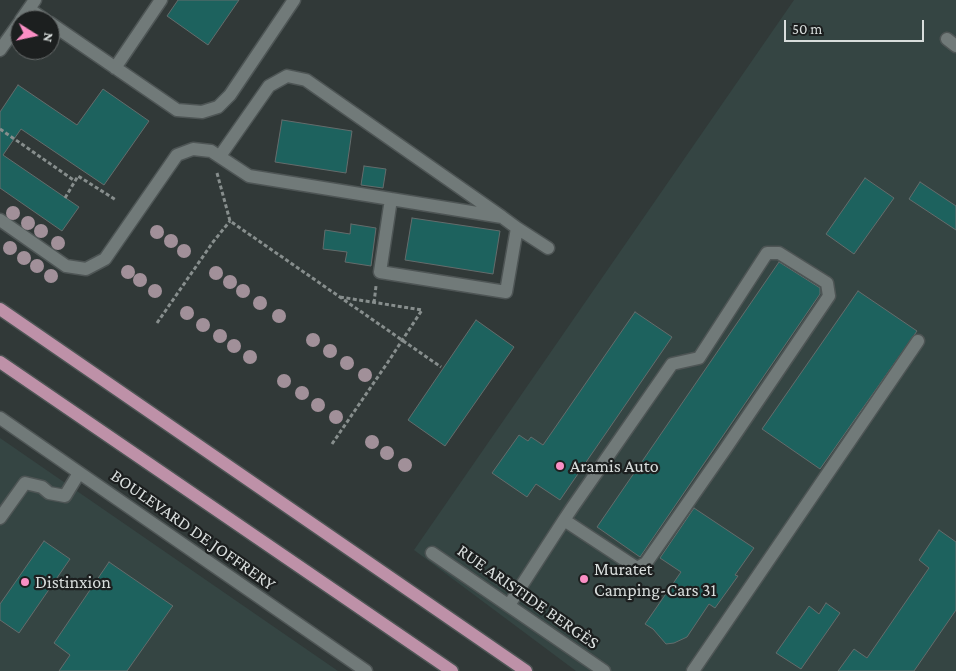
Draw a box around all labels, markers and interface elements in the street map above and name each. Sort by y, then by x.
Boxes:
north arrow [10,10,60,60]
scale bar [786,10,926,42]
text: 50 m [792,21,822,37]
text: N [40,31,57,44]
place label: Aramis Auto [570,455,659,477]
marker: Aramis Auto [554,460,566,472]
street label: BOULEVARD DE JOFFRERY [106,465,280,595]
street label: RUE ARISTIDE BERGÈS [453,540,603,654]
place label: Muratet Camping-Cars 31 [594,558,717,600]
place label: Distinxion [35,571,111,593]
marker: Muratet Camping-Cars 31 [578,573,590,585]
marker: Distinxion [19,576,31,588]

